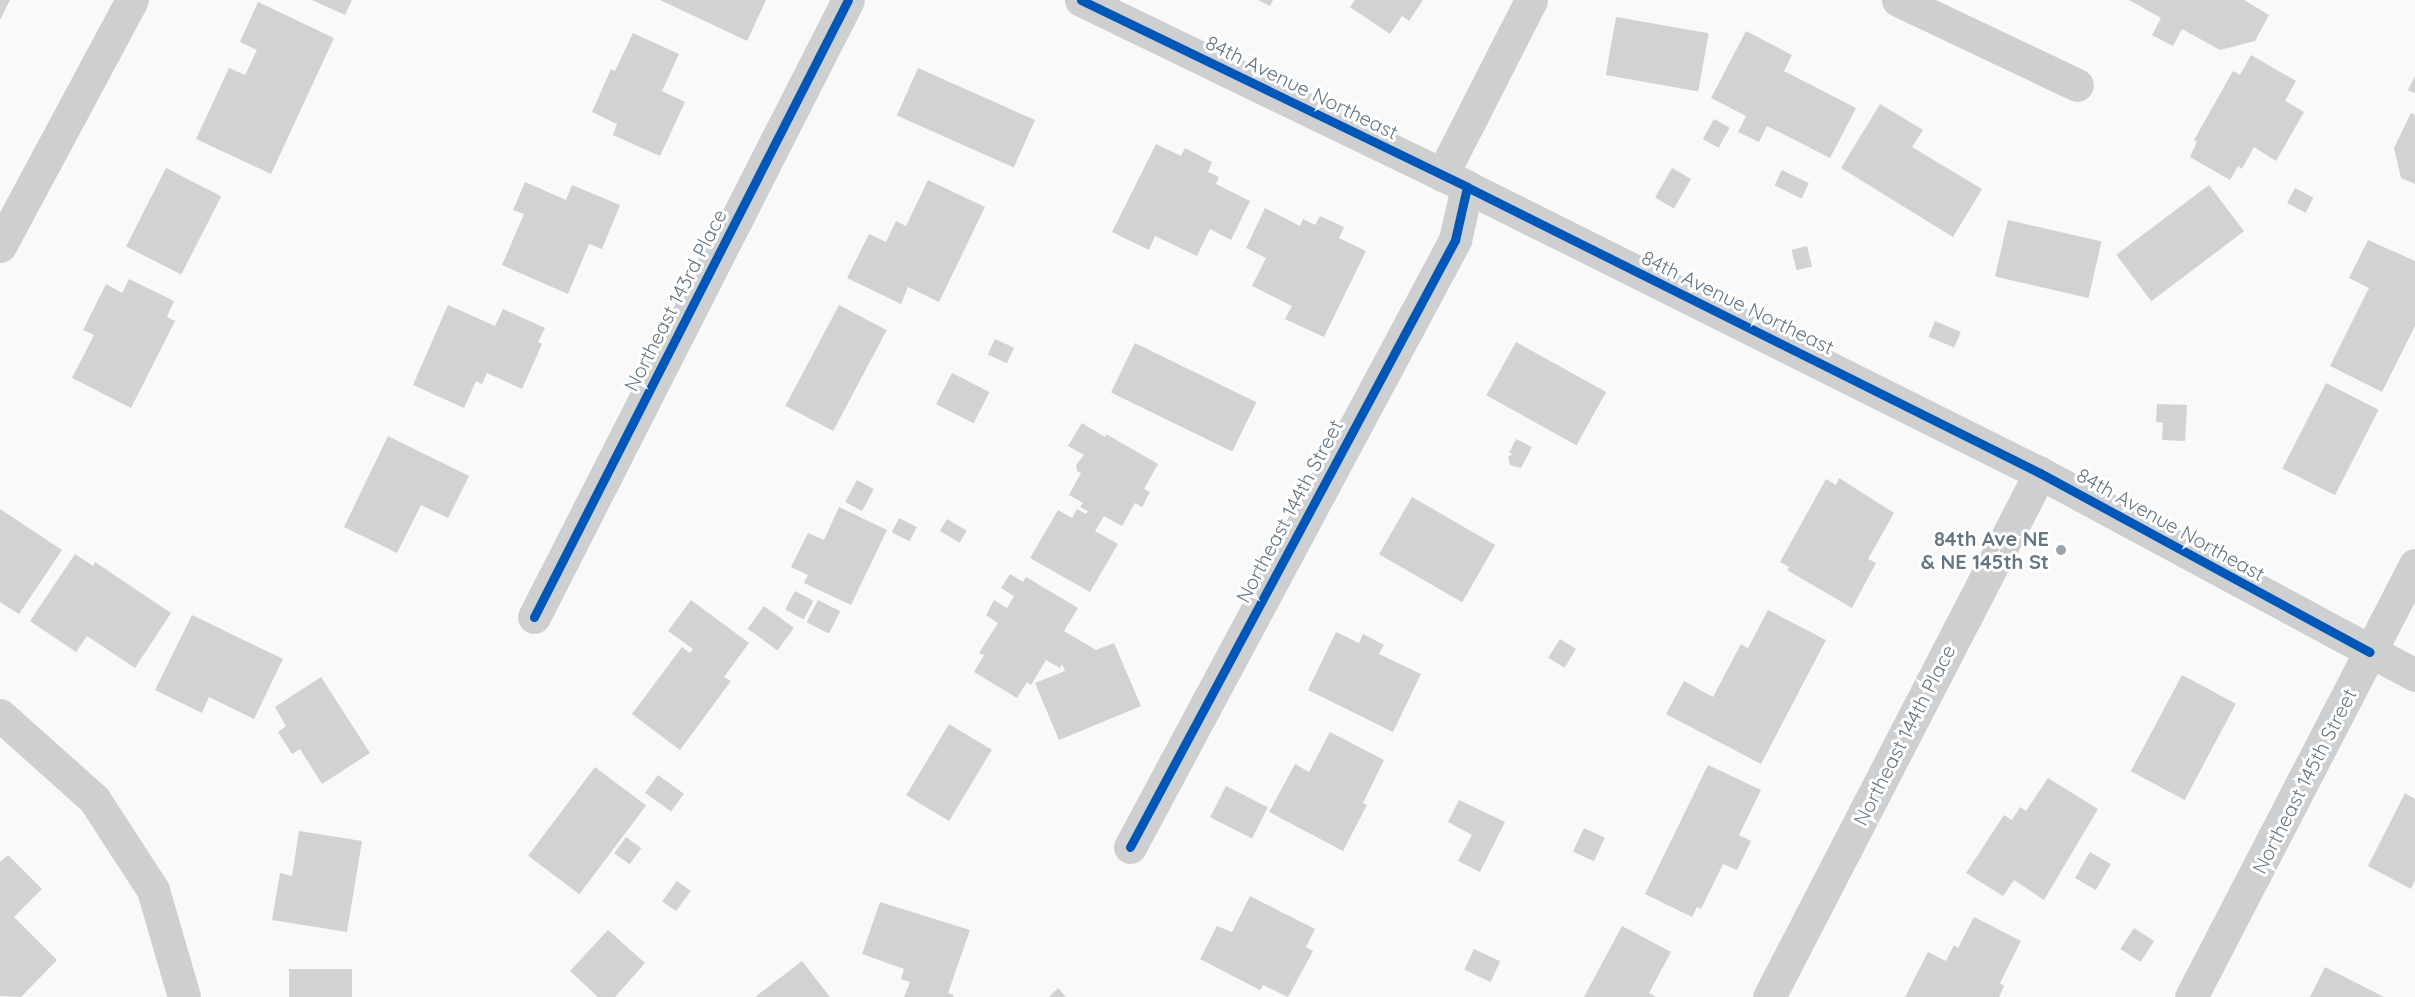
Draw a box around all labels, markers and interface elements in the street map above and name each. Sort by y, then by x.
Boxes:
street label: 84th Avenue Northeast [1202,30,1402,144]
street label: Northeast 143rd Place [619,205,731,395]
street label: 84th Avenue Northeast [1638,245,1838,359]
street label: Northeast 144th Street [1231,415,1347,607]
street label: 84th Avenue Northeast [2073,462,2269,586]
place label: 84th Ave NE & NE 145th St [1921,526,2049,573]
marker: 84th Ave NE & NE 145th St [2054,543,2068,557]
street label: Northeast 144th Place [1848,641,1960,829]
street label: Northeast 145th Street [2247,684,2361,878]

